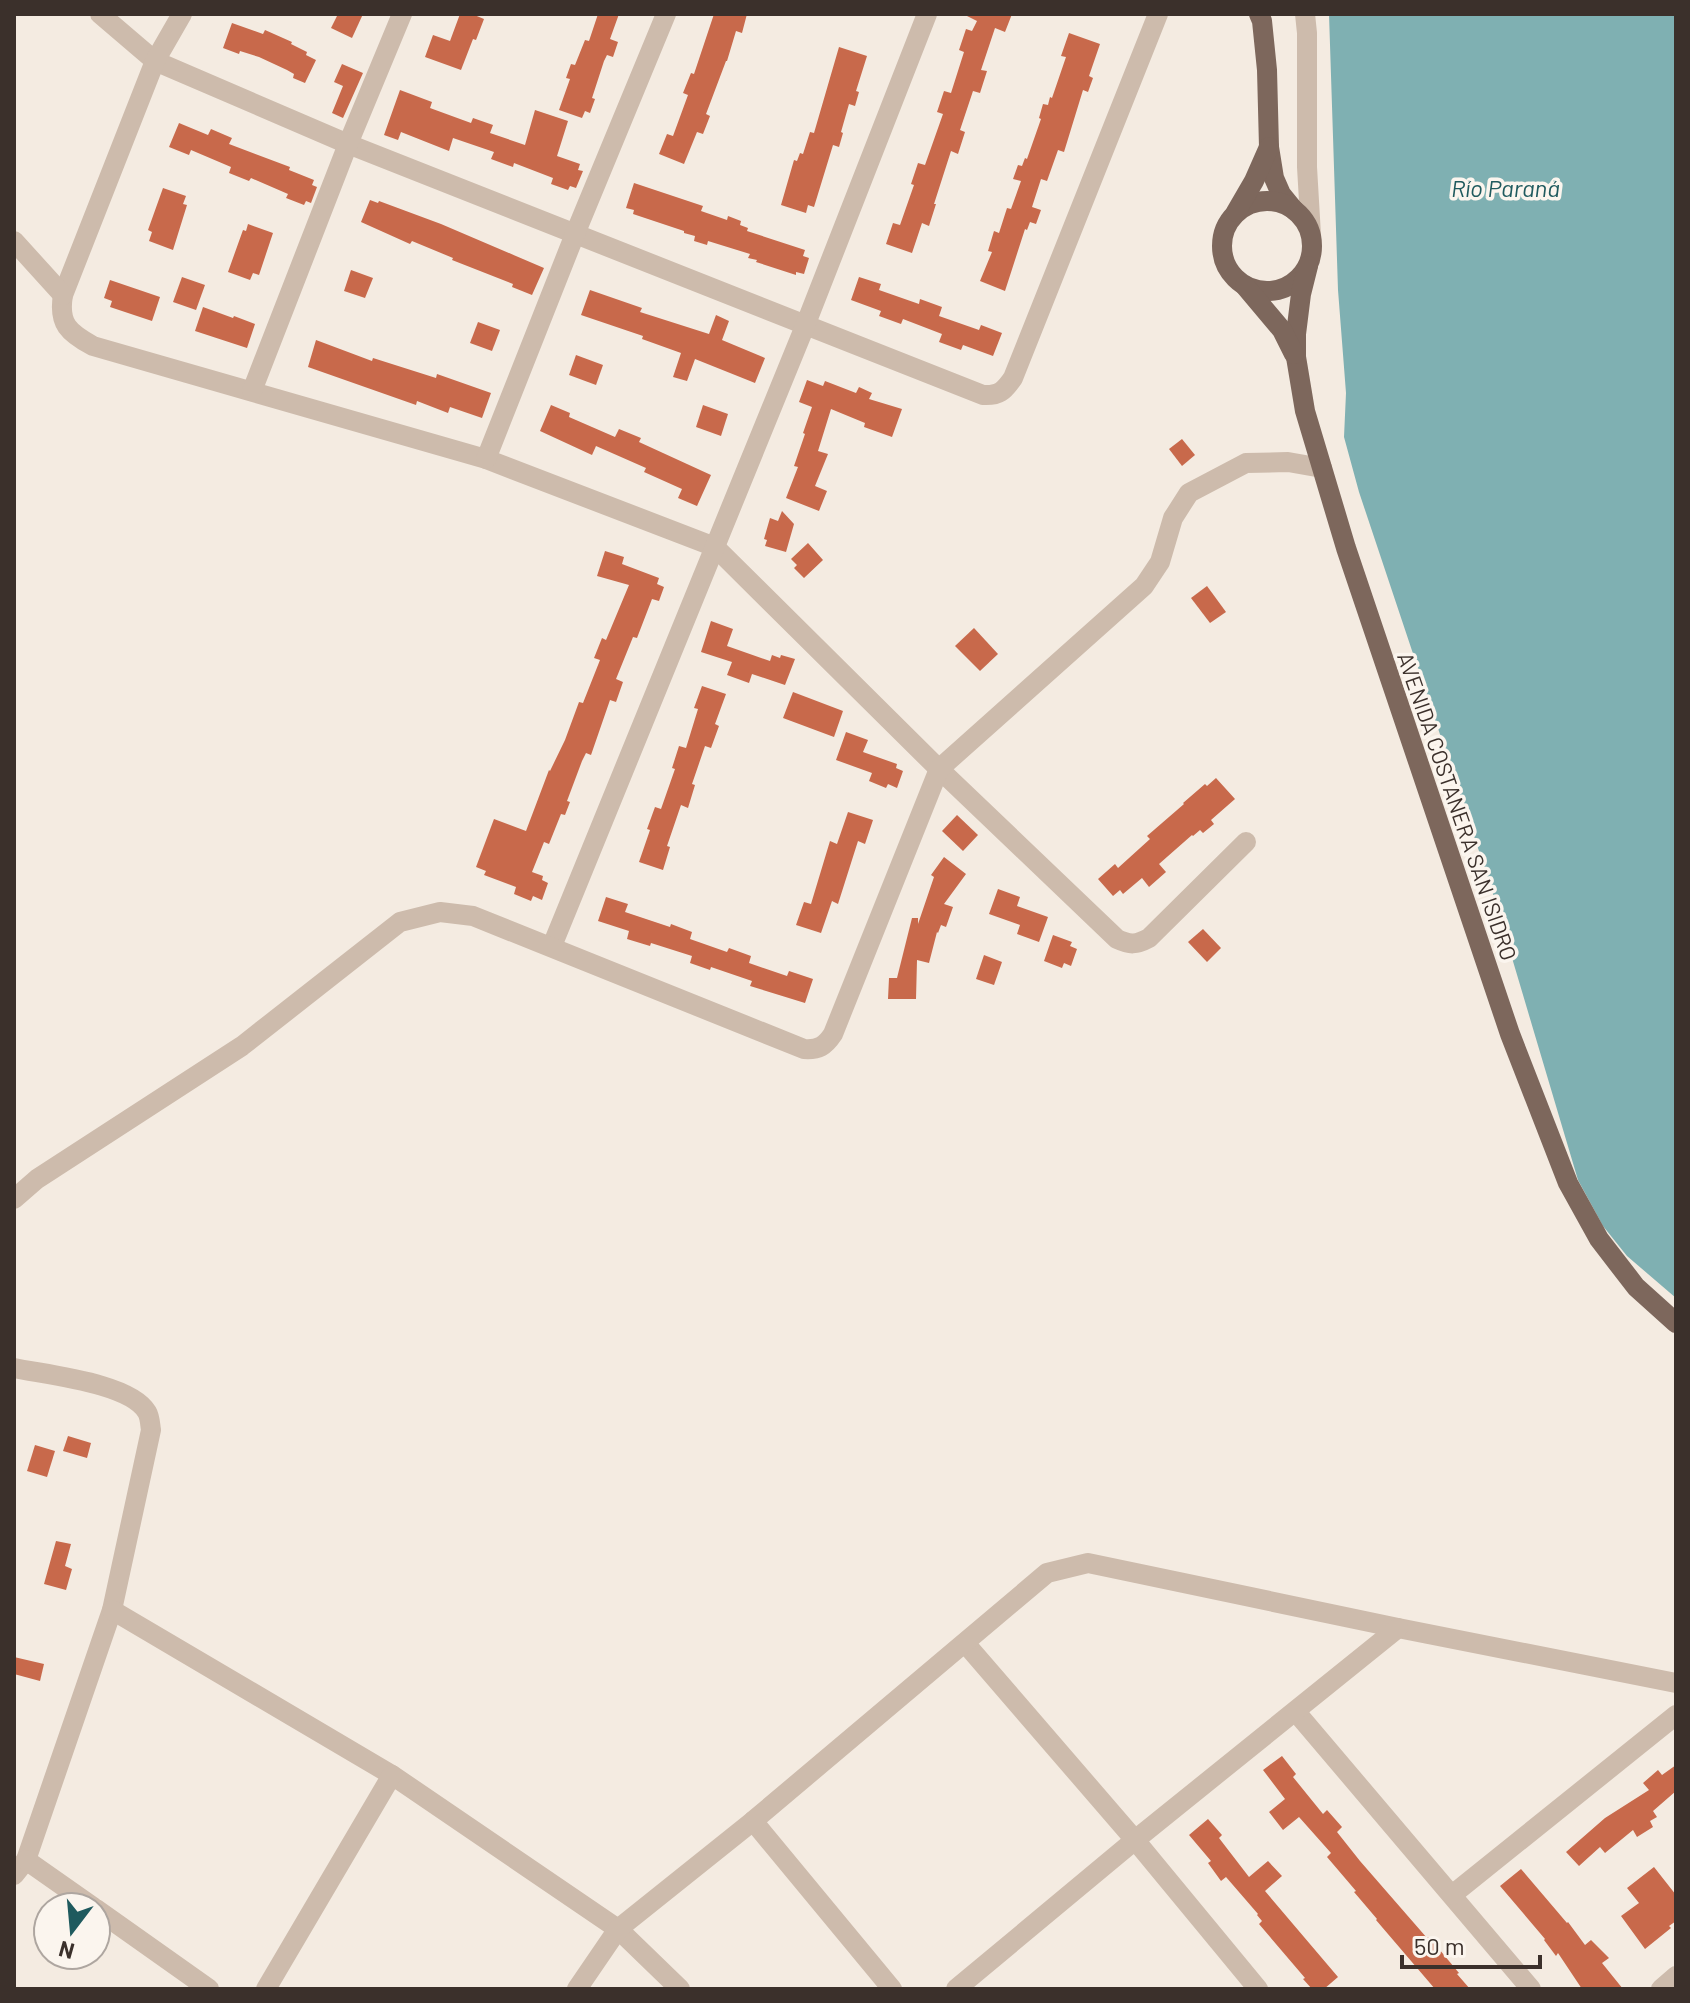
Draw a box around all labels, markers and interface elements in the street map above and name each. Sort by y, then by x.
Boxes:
water label: Río Paraná [1451,173,1559,202]
street label: AVENIDA COSTANERA SAN ISIDRO [1393,649,1523,963]
north arrow [32,1891,112,1971]
scale bar [1402,1919,1540,1969]
text: 50 m [1414,1931,1465,1960]
text: N [56,1937,77,1966]

